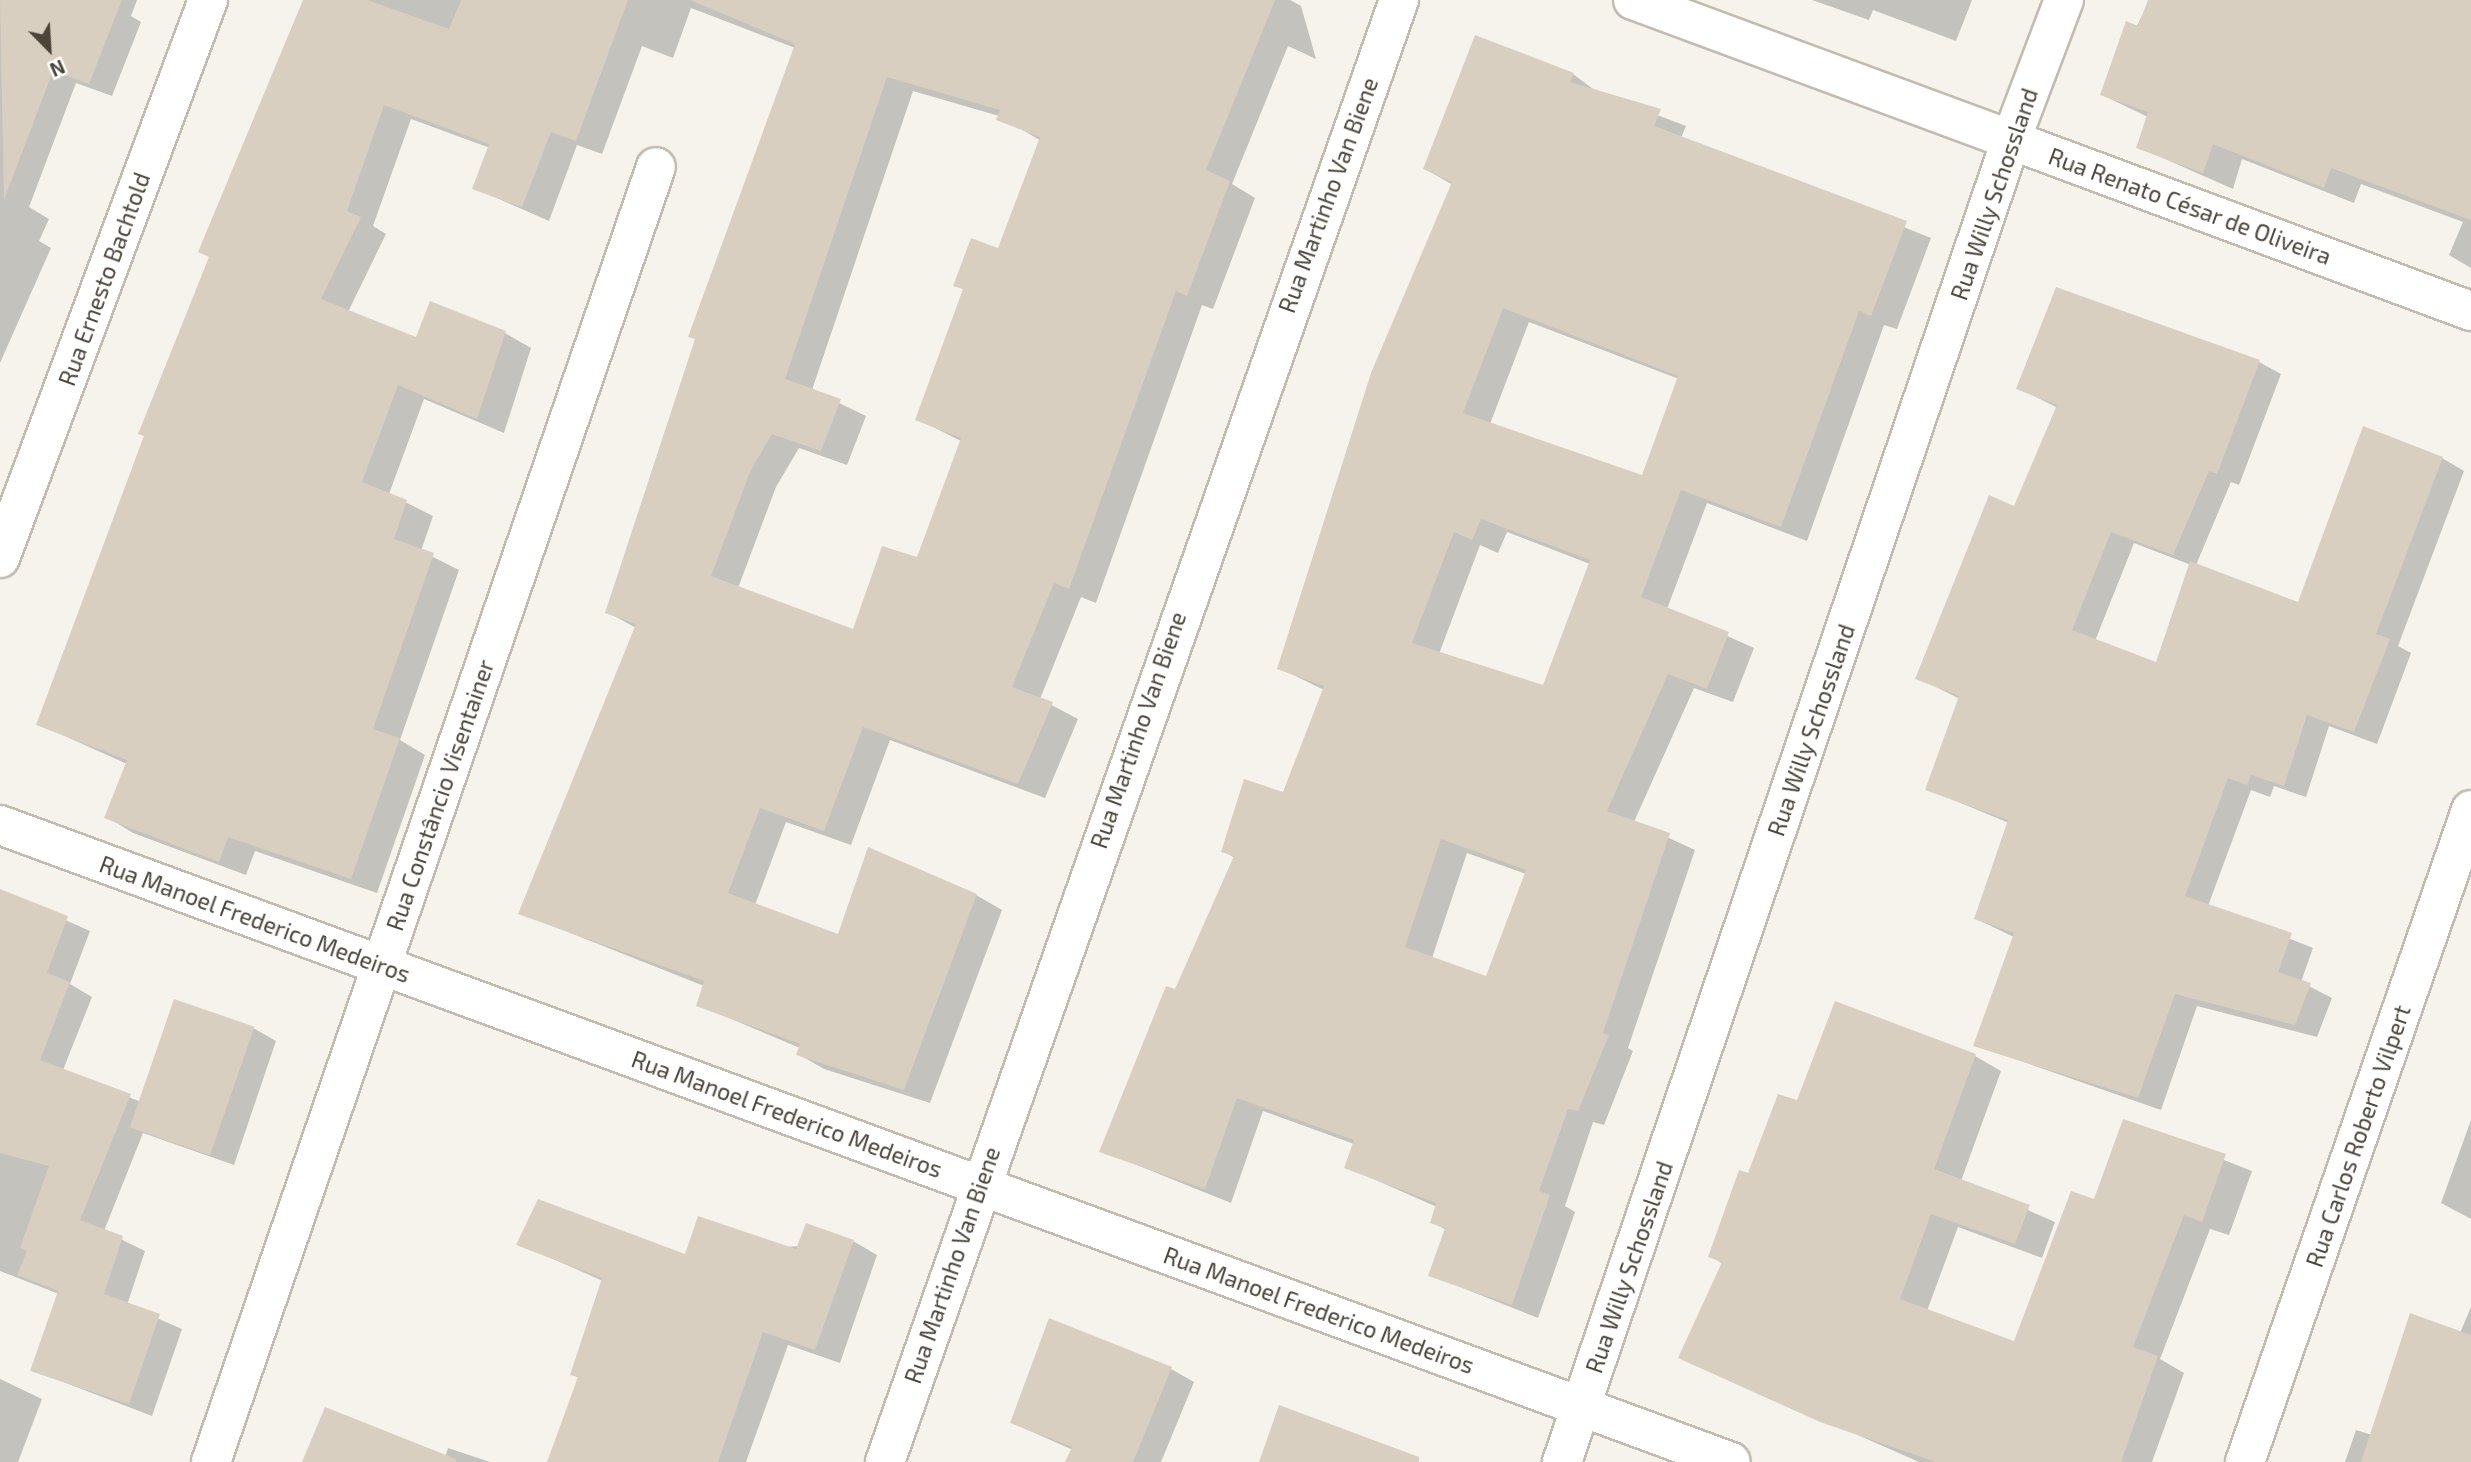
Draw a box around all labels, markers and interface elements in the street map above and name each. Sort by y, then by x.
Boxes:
north arrow [14,14,84,84]
text: N [47,55,69,82]
street label: Rua Martinho Van Biene [1272,73,1384,317]
street label: Rua Willy Schossland [1945,84,2043,304]
street label: Rua Renato César de Oliveira [2045,142,2335,270]
street label: Rua Ernesto Bachtold [53,169,155,389]
street label: Rua Martinho Van Biene [1084,608,1192,852]
street label: Rua Willy Schossland [1762,620,1860,840]
street label: Rua Constâncio Visentainer [381,656,499,934]
street label: Rua Manoel Frederico Medeiros [96,850,414,988]
street label: Rua Carlos Roberto Vilpert [2300,1001,2416,1271]
street label: Rua Manoel Frederico Medeiros [628,1045,946,1183]
street label: Rua Martinho Van Biene [898,1143,1006,1387]
street label: Rua Willy Schossland [1580,1157,1678,1377]
street label: Rua Manoel Frederico Medeiros [1160,1241,1478,1379]

